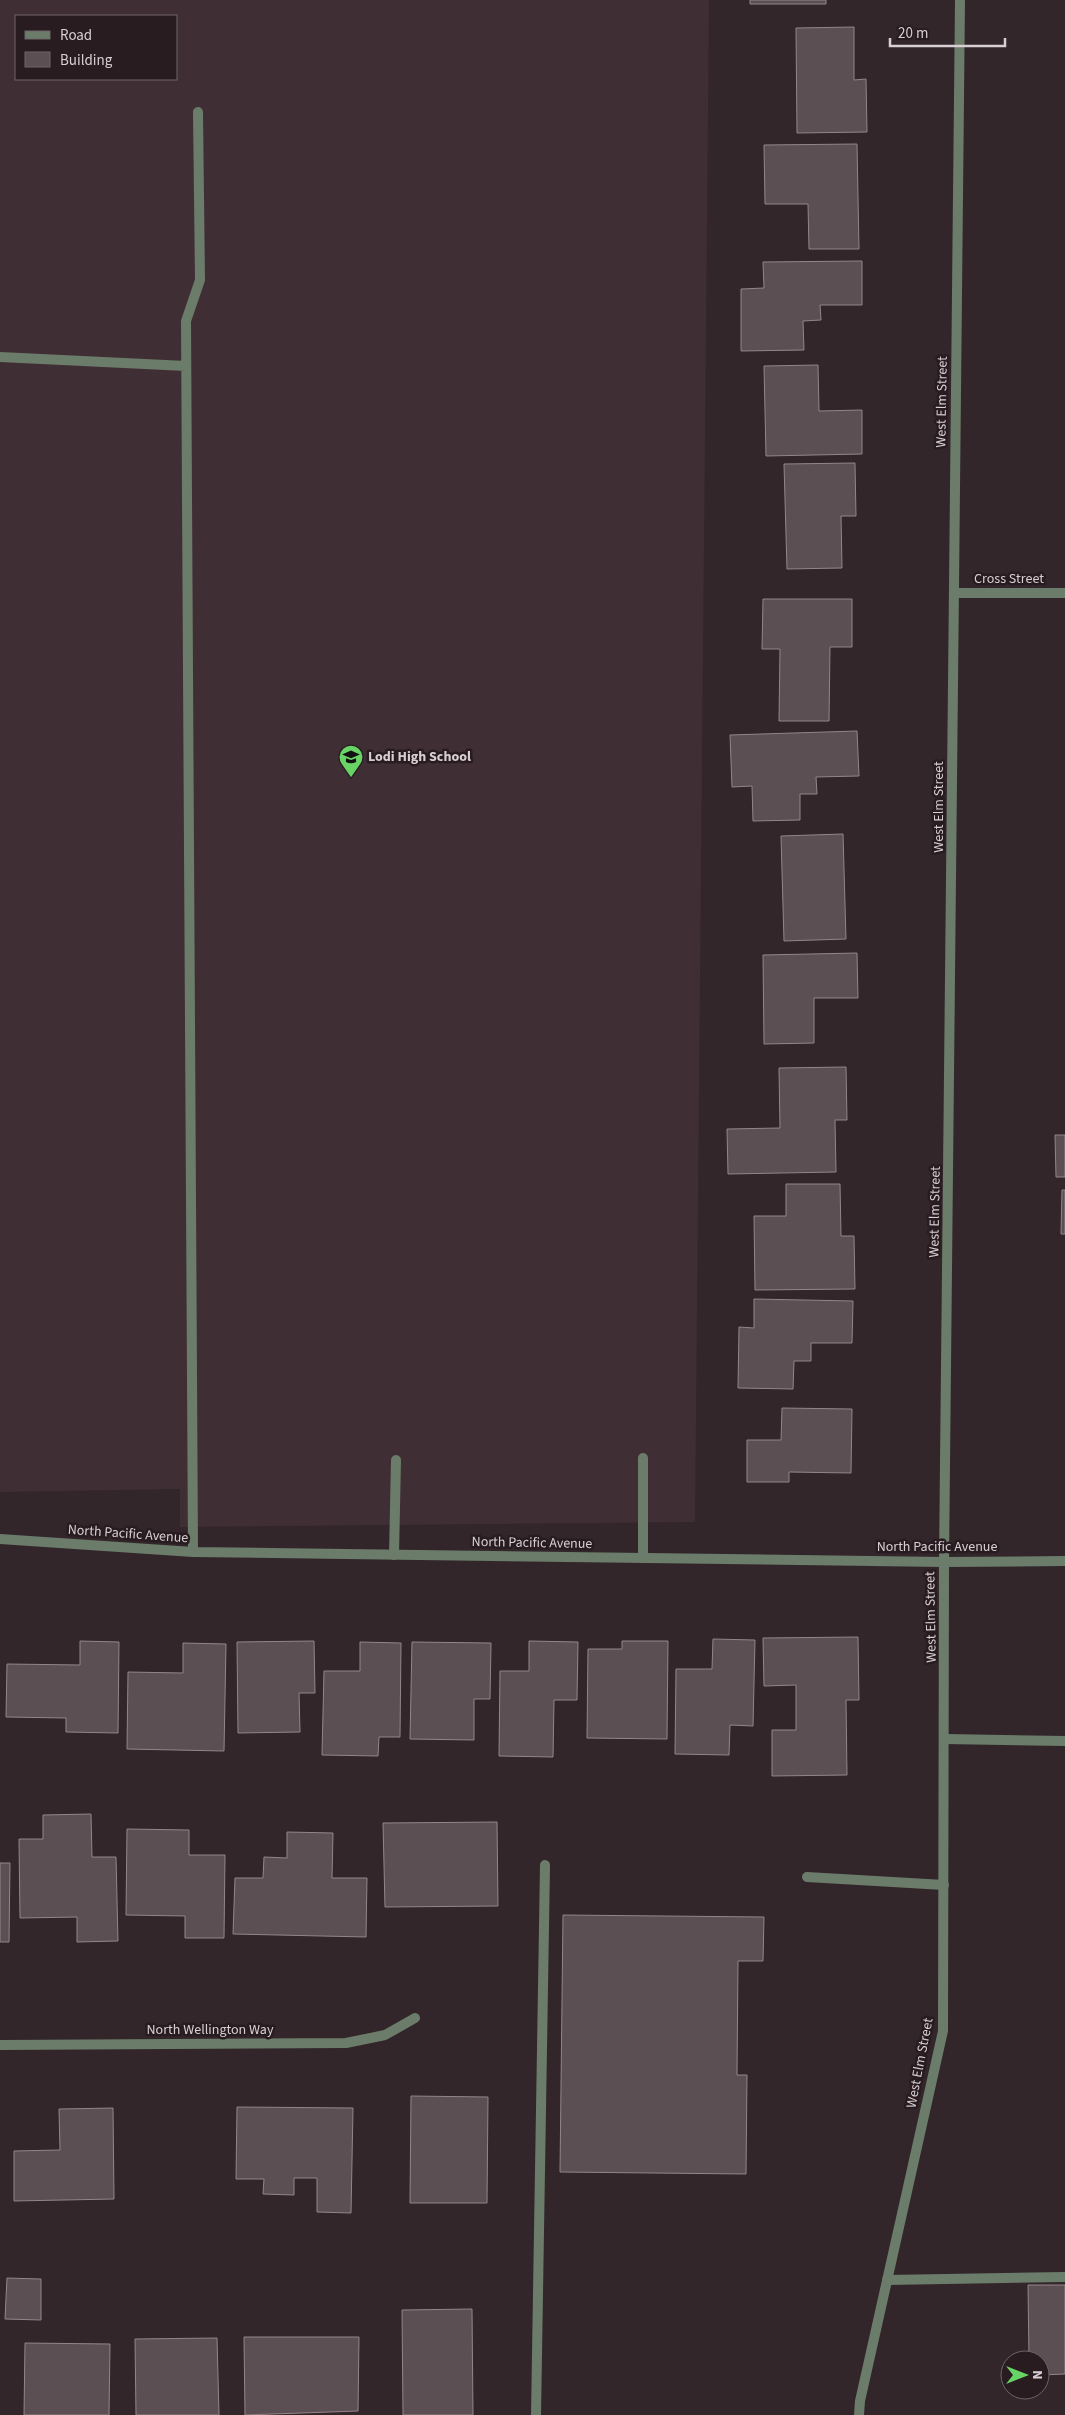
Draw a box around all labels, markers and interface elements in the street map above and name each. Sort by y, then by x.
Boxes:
legend [15,15,178,80]
scale bar [890,15,1005,47]
text: 20 m [898,23,928,44]
text: Road [60,25,92,46]
text: Building [60,50,113,71]
street label: West Elm Street [931,356,953,448]
street label: Cross Street [974,569,1044,589]
school or university icon: Lodi High School [338,744,364,778]
place label: Lodi High School [368,747,471,767]
street label: West Elm Street [929,761,949,853]
street label: West Elm Street [924,1166,946,1258]
street label: North Pacific Avenue [67,1520,189,1548]
street label: North Pacific Avenue [471,1532,593,1554]
street label: North Pacific Avenue [877,1537,997,1557]
street label: West Elm Street [920,1571,942,1663]
street label: West Elm Street [901,2016,939,2110]
street label: North Wellington Way [147,2020,274,2040]
north arrow [1000,2350,1050,2400]
text: N [1027,2370,1047,2380]

